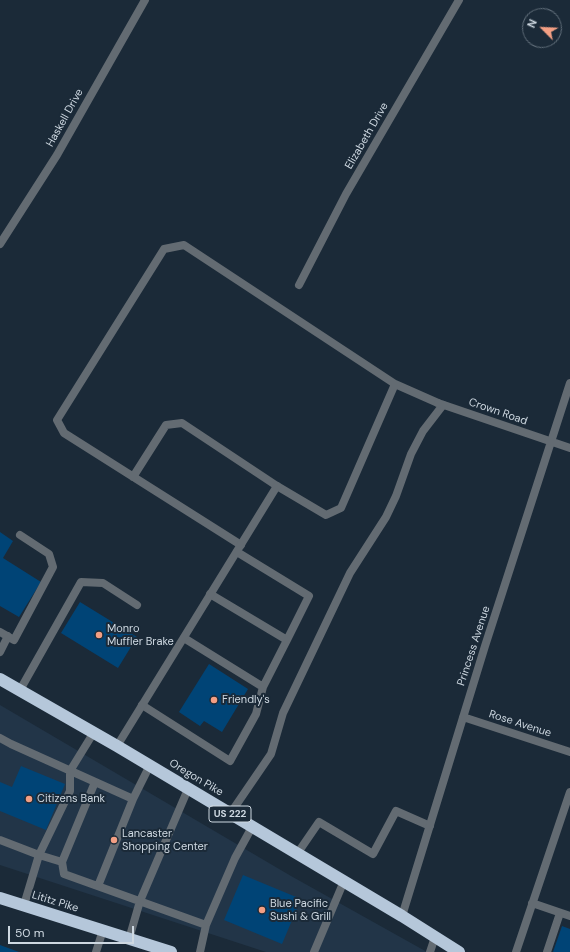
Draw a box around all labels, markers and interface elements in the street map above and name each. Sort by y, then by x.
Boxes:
north arrow [522,8,562,48]
text: N [524,17,540,30]
street label: Haskell Drive [44,87,86,149]
street label: Elizabeth Drive [343,100,391,172]
street label: Crown Road [467,396,529,428]
street label: Princess Avenue [455,604,493,688]
place label: Monro Muffler Brake [107,622,174,648]
marker: Monro Muffler Brake [94,630,104,640]
place label: Friendly's [222,693,270,707]
marker: Friendly's [209,695,219,705]
street label: Rose Avenue [487,708,553,740]
street label: Oregon Pike [167,757,225,799]
place label: Citizens Bank [37,792,105,806]
marker: Citizens Bank [24,794,34,804]
road number: US 222 [209,806,251,822]
place label: Lancaster Shopping Center [122,827,208,853]
marker: Lancaster Shopping Center [109,835,119,845]
street label: Lititz Pike [30,889,80,915]
place label: Blue Pacific Sushi & Grill [270,897,331,923]
marker: Blue Pacific Sushi & Grill [257,905,267,915]
scale bar [10,918,136,944]
text: 50 m [15,925,44,941]

